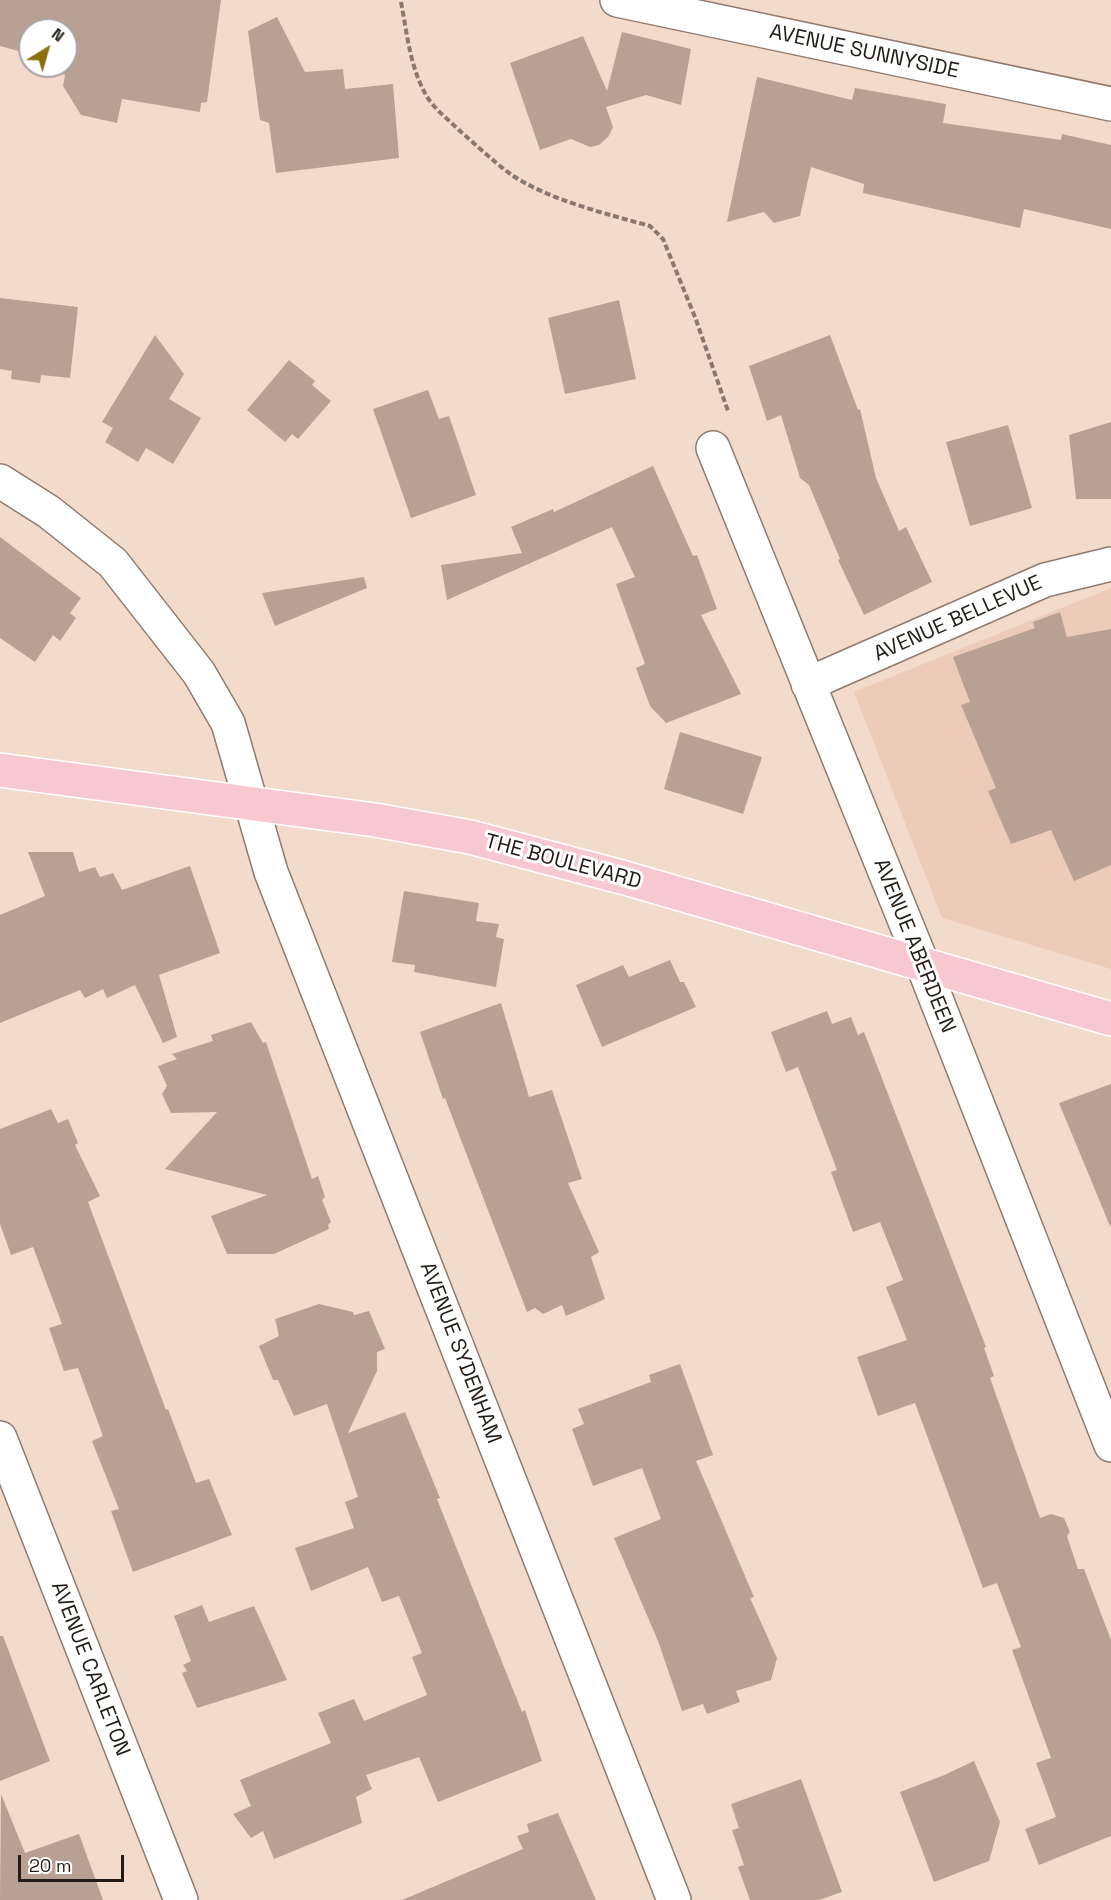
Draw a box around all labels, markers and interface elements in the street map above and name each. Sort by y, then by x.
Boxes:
north arrow [18,18,78,78]
street label: AVENUE SUNNYSIDE [767,20,961,84]
text: N [47,23,69,46]
street label: AVENUE BELLEVUE [870,571,1046,667]
street label: THE BOULEVARD [482,829,644,895]
street label: AVENUE ABERDEEN [868,855,960,1037]
street label: AVENUE SYDENHAM [414,1259,506,1447]
street label: AVENUE CARLETON [45,1578,135,1760]
scale bar [21,1843,128,1881]
text: 20 m [29,1854,72,1877]

